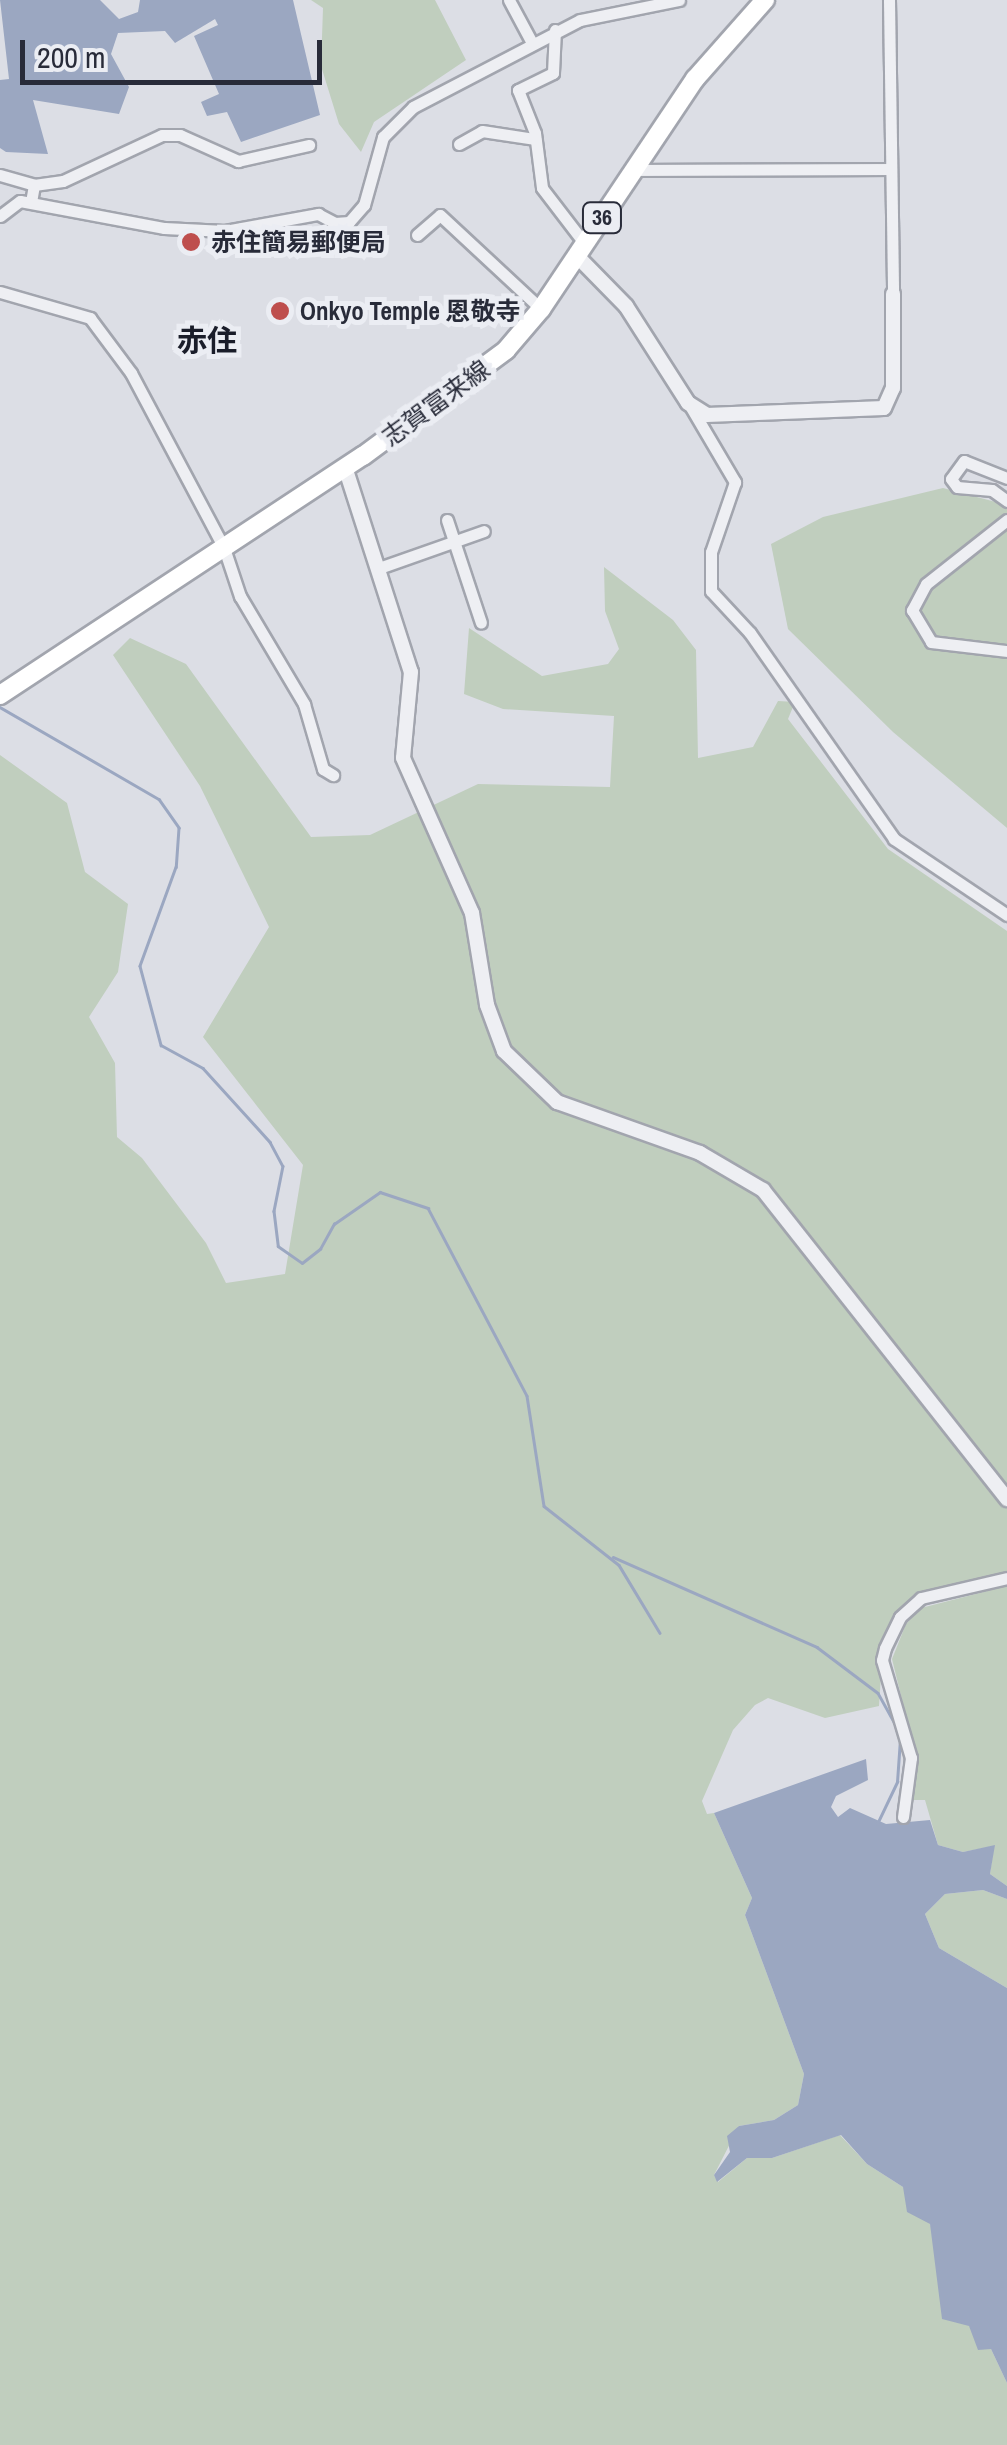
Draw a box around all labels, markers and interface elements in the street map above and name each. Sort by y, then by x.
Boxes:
scale bar [25,20,328,82]
text: 200 m [37,37,105,77]
road number: 36 [580,201,624,235]
place label: 赤住簡易郵便局 [211,227,386,257]
marker: 赤住簡易郵便局 [180,231,202,253]
place label: Onkyo Temple 恩敬寺 [300,296,520,326]
marker: Onkyo Temple 恩敬寺 [269,300,291,322]
district label: 赤住 [177,322,237,358]
street label: 志賀富来線 [377,354,495,452]

